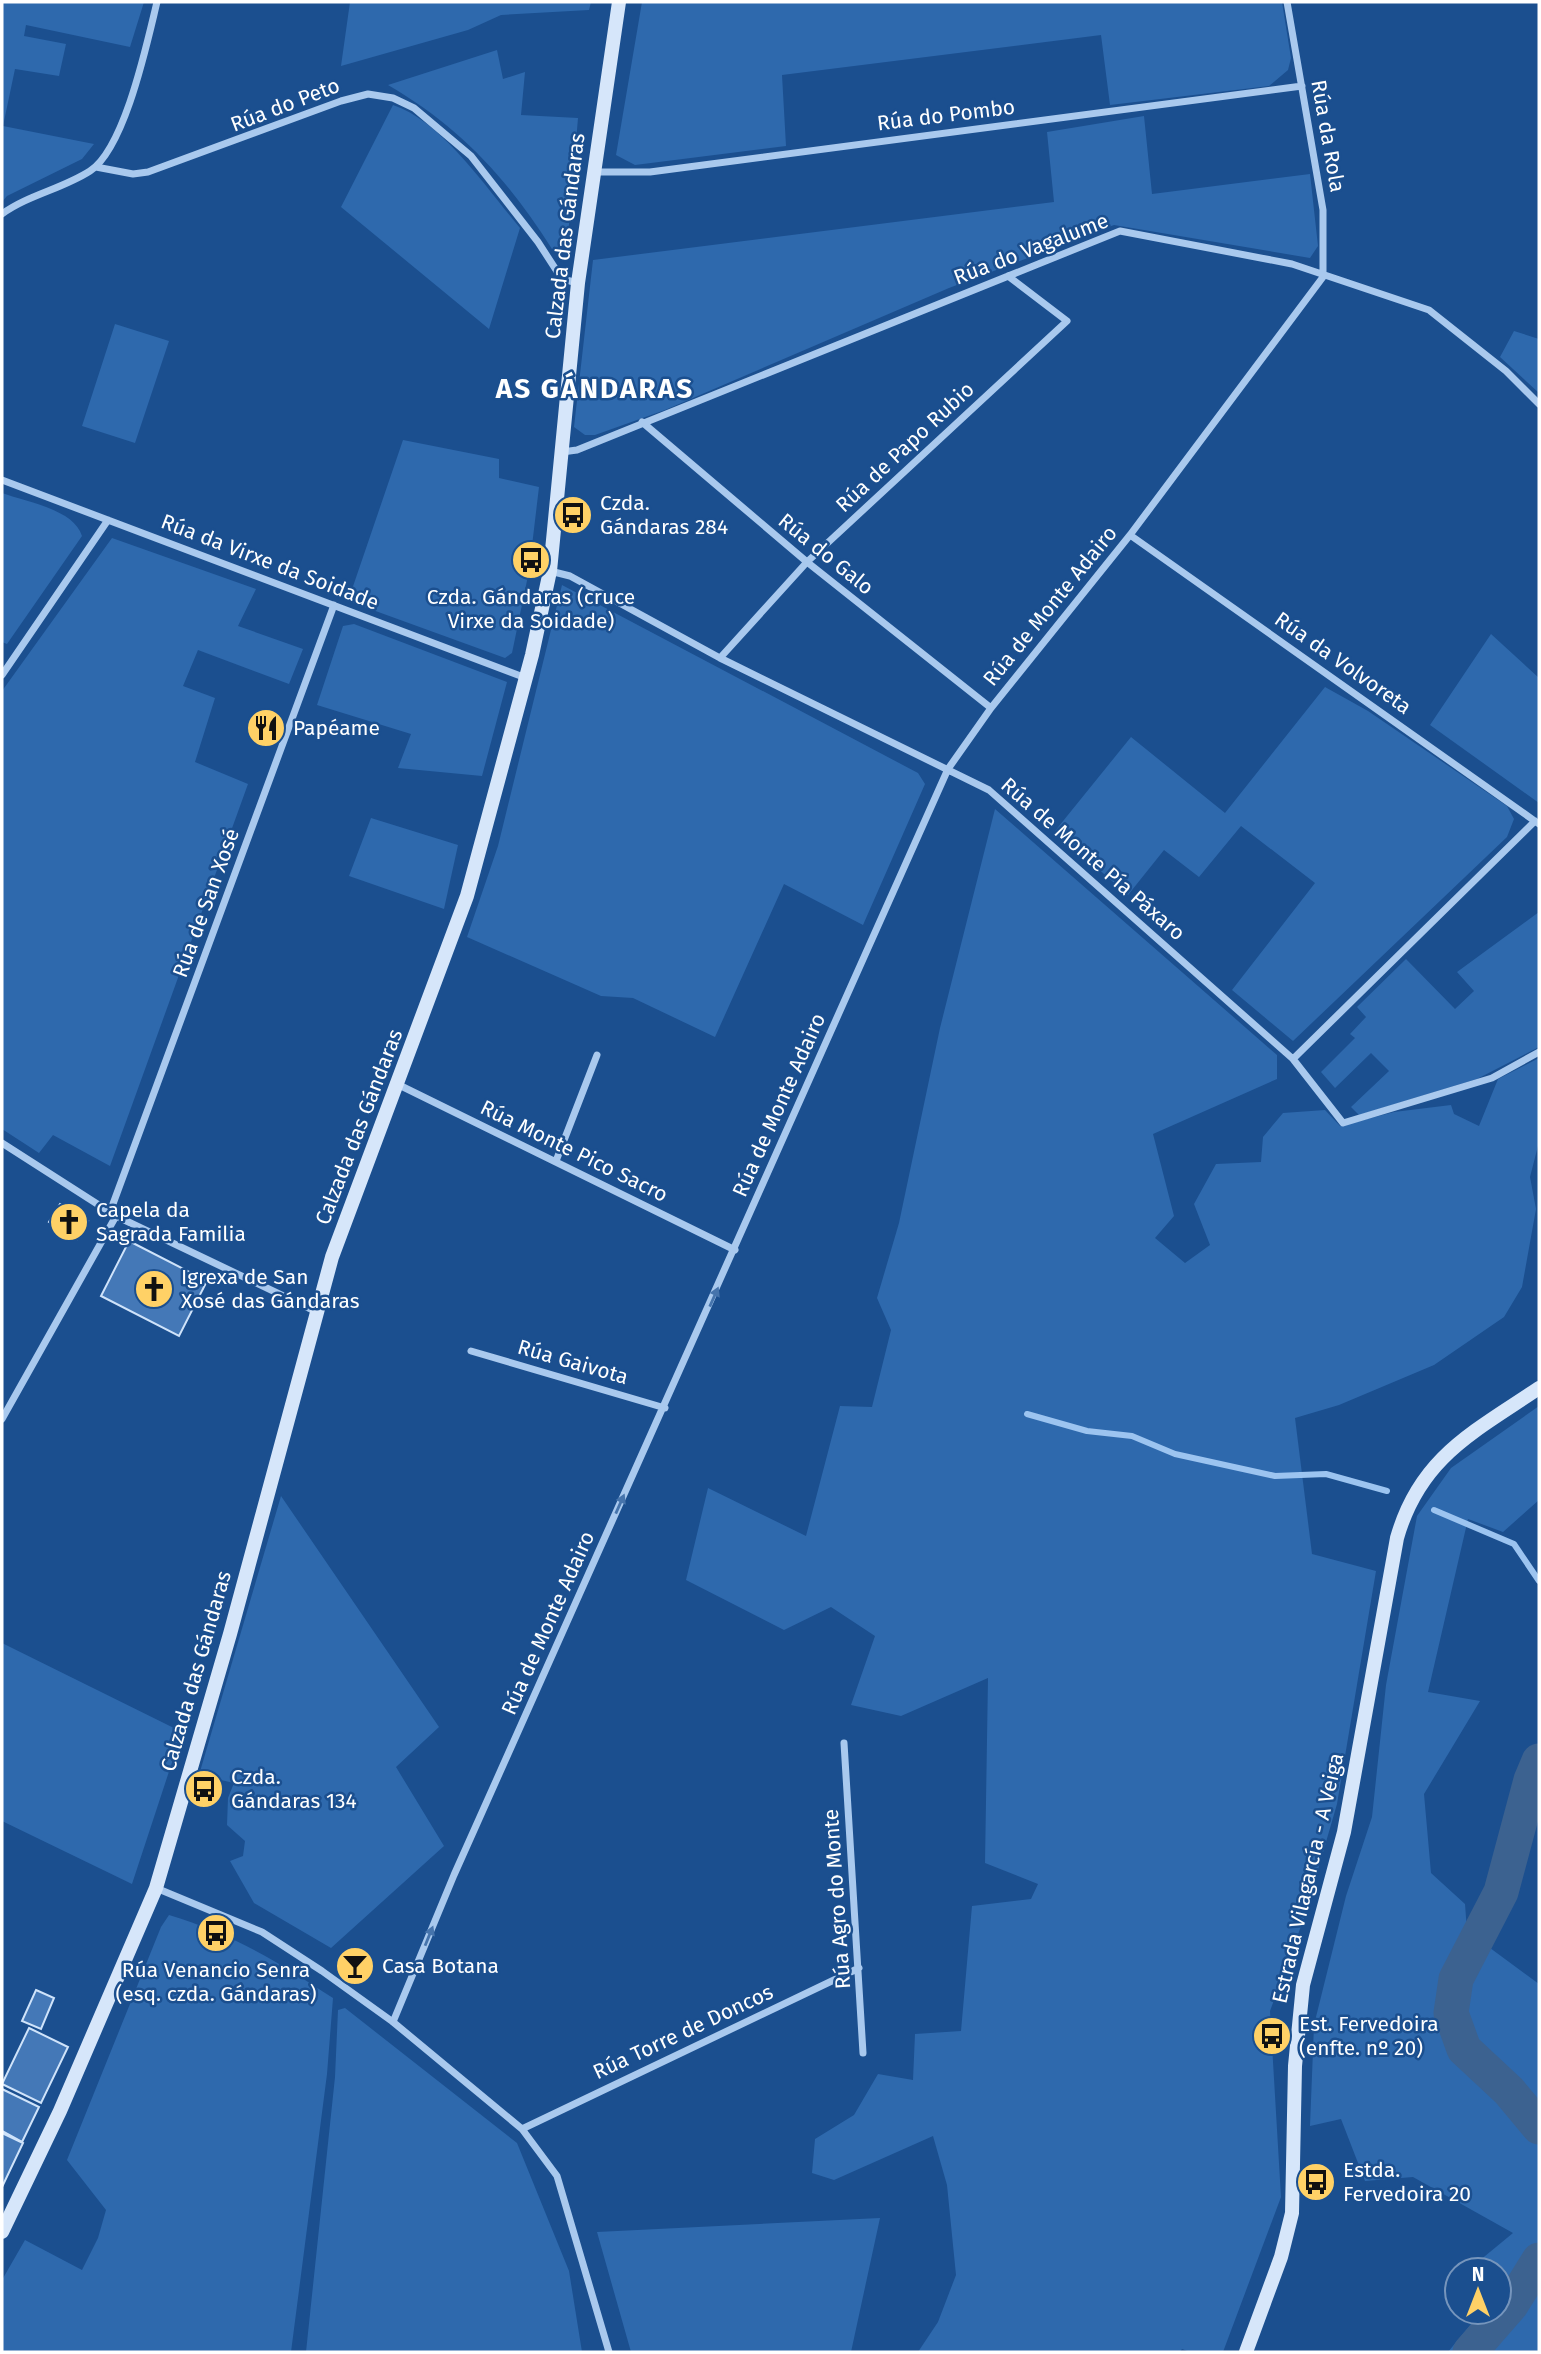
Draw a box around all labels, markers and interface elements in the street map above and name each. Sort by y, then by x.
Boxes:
street label: Rúa do Peto [227,72,343,138]
street label: Rúa da Rola [1305,78,1351,194]
street label: Rúa do Pombo [875,94,1017,136]
street label: Calzada das Gándaras [539,131,591,341]
street label: Rúa do Vagalume [950,207,1112,291]
district label: AS GÁNDARAS [495,371,694,405]
street label: Rúa de Papo Rubio [830,376,980,518]
place label: Czda. Gándaras 284 [600,490,728,540]
bus stop icon: Czda. Gándaras 284 [552,494,594,536]
street label: Rúa da Virxe da Soidade [157,508,383,616]
street label: Rúa do Galo [773,508,879,600]
street label: Rúa de Monte Adairo [977,521,1123,691]
bus stop icon: Czda. Gándaras (cruce Virxe da Soidade) [510,539,552,581]
place label: Czda. Gándaras (cruce Virxe da Soidade) [427,584,635,634]
street label: Rúa da Volvoreta [1270,606,1416,720]
restaurant icon: Papéame [245,707,287,749]
place label: Papéame [293,715,380,741]
street label: Rúa de Monte Pía Páxaro [996,772,1190,946]
street label: Rúa de San Xosé [167,825,245,981]
street label: Rúa de Monte Adairo [727,1009,831,1201]
street label: Calzada das Gándaras [310,1025,408,1229]
street label: Rúa Monte Pico Sacro [476,1094,672,1208]
place label: Capela da Sagrada Familia [96,1197,246,1247]
church icon: Capela da Sagrada Familia [48,1201,90,1243]
place label: Igrexa de San Xosé das Gándaras [181,1264,360,1314]
church icon: Igrexa de San Xosé das Gándaras [133,1268,175,1310]
one-way arrow [708,1287,720,1307]
street label: Rúa Gaivota [515,1334,631,1390]
one-way arrow [615,1494,626,1515]
street label: Rúa de Monte Adairo [496,1527,600,1719]
street label: Calzada das Gándaras [155,1568,237,1774]
street label: Estrada Vilagarcía - A Veiga [1267,1750,1349,2006]
place label: Czda. Gándaras 134 [231,1764,357,1814]
bus stop icon: Czda. Gándaras 134 [183,1768,225,1810]
street label: Rúa Agro do Monte [818,1808,856,1990]
bus stop icon: Rúa Venancio Senra (esq. czda. Gándaras) [195,1912,237,1954]
one-way arrow [423,1926,434,1947]
bar icon: Casa Botana [334,1945,376,1987]
place label: Casa Botana [382,1953,499,1979]
place label: Rúa Venancio Senra (esq. czda. Gándaras) [115,1957,317,2007]
street label: Rúa Torre de Doncos [589,1979,777,2085]
place label: Est. Fervedoira (enfte. nº 20) [1299,2011,1439,2061]
bus stop icon: Est. Fervedoira (enfte. nº 20) [1251,2015,1293,2057]
place label: Estda. Fervedoira 20 [1343,2157,1471,2207]
bus stop icon: Estda. Fervedoira 20 [1295,2161,1337,2203]
north arrow [1443,2256,1513,2326]
text: N [1472,2263,1484,2286]

